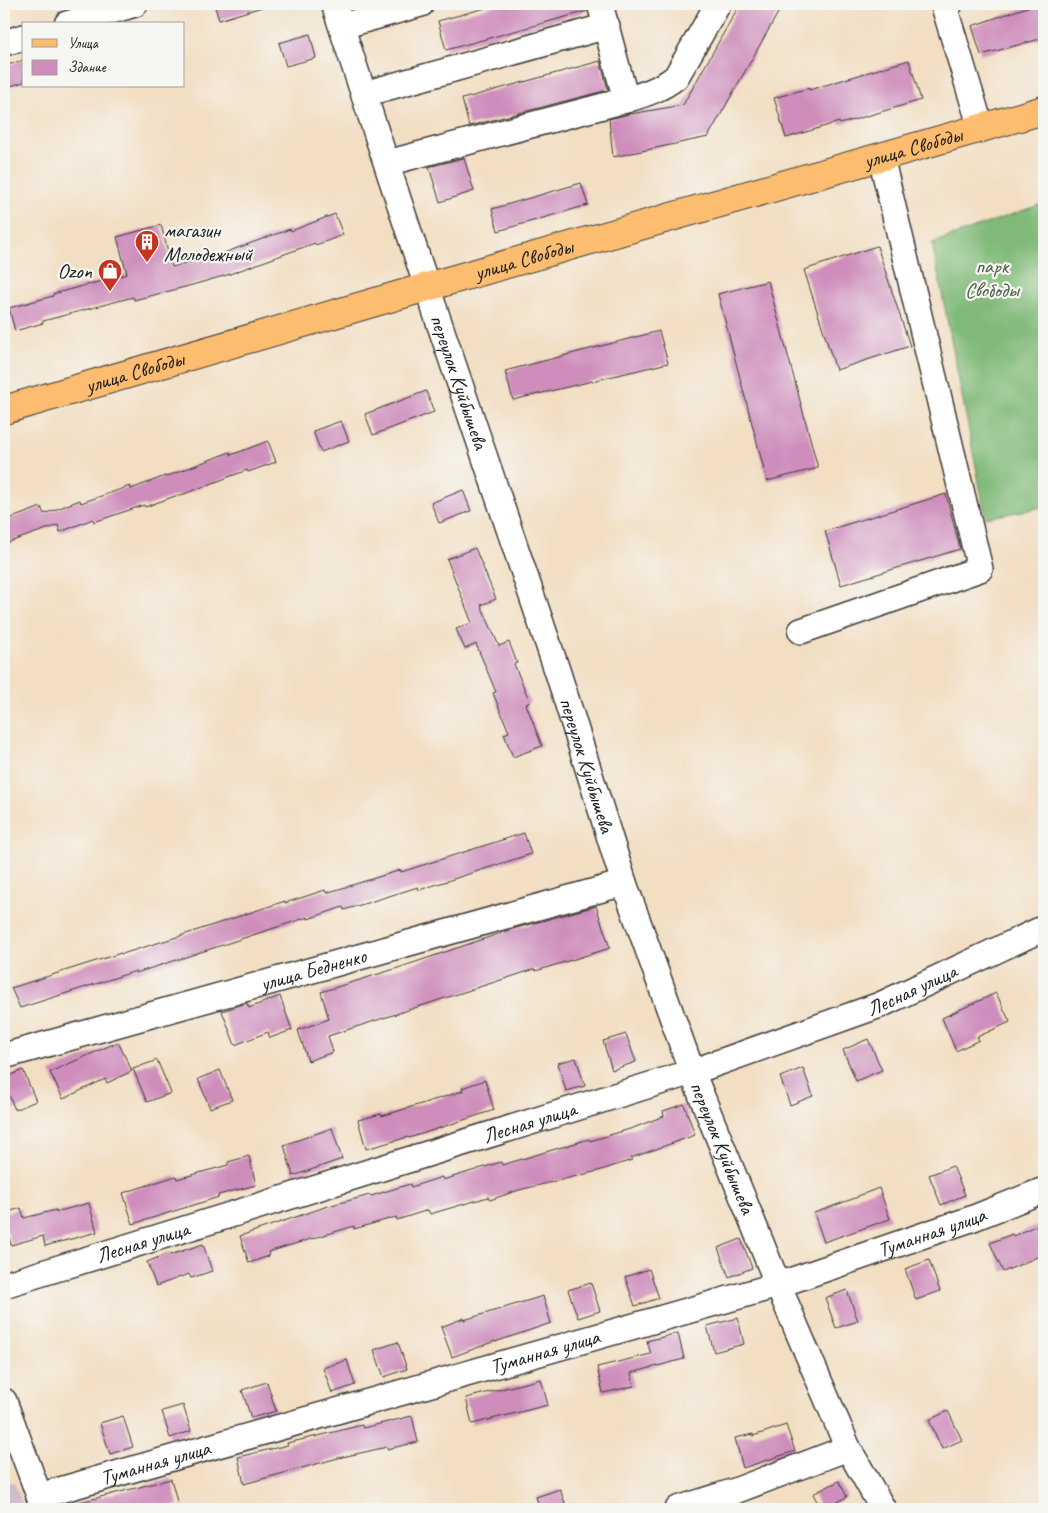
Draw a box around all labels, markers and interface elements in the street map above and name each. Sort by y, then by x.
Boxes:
legend [22,22,185,88]
text: Улица [68,34,99,53]
text: Здание [68,58,107,77]
street label: улица Свободы [859,121,967,175]
place label: магазин Молодежный [164,217,253,267]
building icon: магазин Молодежный [134,229,160,263]
street label: улица Свободы [469,232,578,286]
park label: парк Свободы [965,253,1021,303]
place label: Ozon [57,258,93,284]
shop icon: Ozon [97,258,123,292]
street label: переулок Куйбышева [424,311,495,454]
street label: улица Свободы [81,345,189,399]
street label: переулок Куйбышева [553,694,621,837]
street label: улица Бедненко [255,942,371,997]
street label: Лесная улица [864,957,963,1022]
street label: переулок Куйбышева [684,1078,761,1219]
street label: Лесная улица [480,1095,581,1149]
street label: Туманная улица [874,1201,991,1263]
street label: Лесная улица [93,1215,195,1269]
street label: Туманная улица [487,1323,604,1380]
street label: Туманная улица [98,1434,215,1491]

